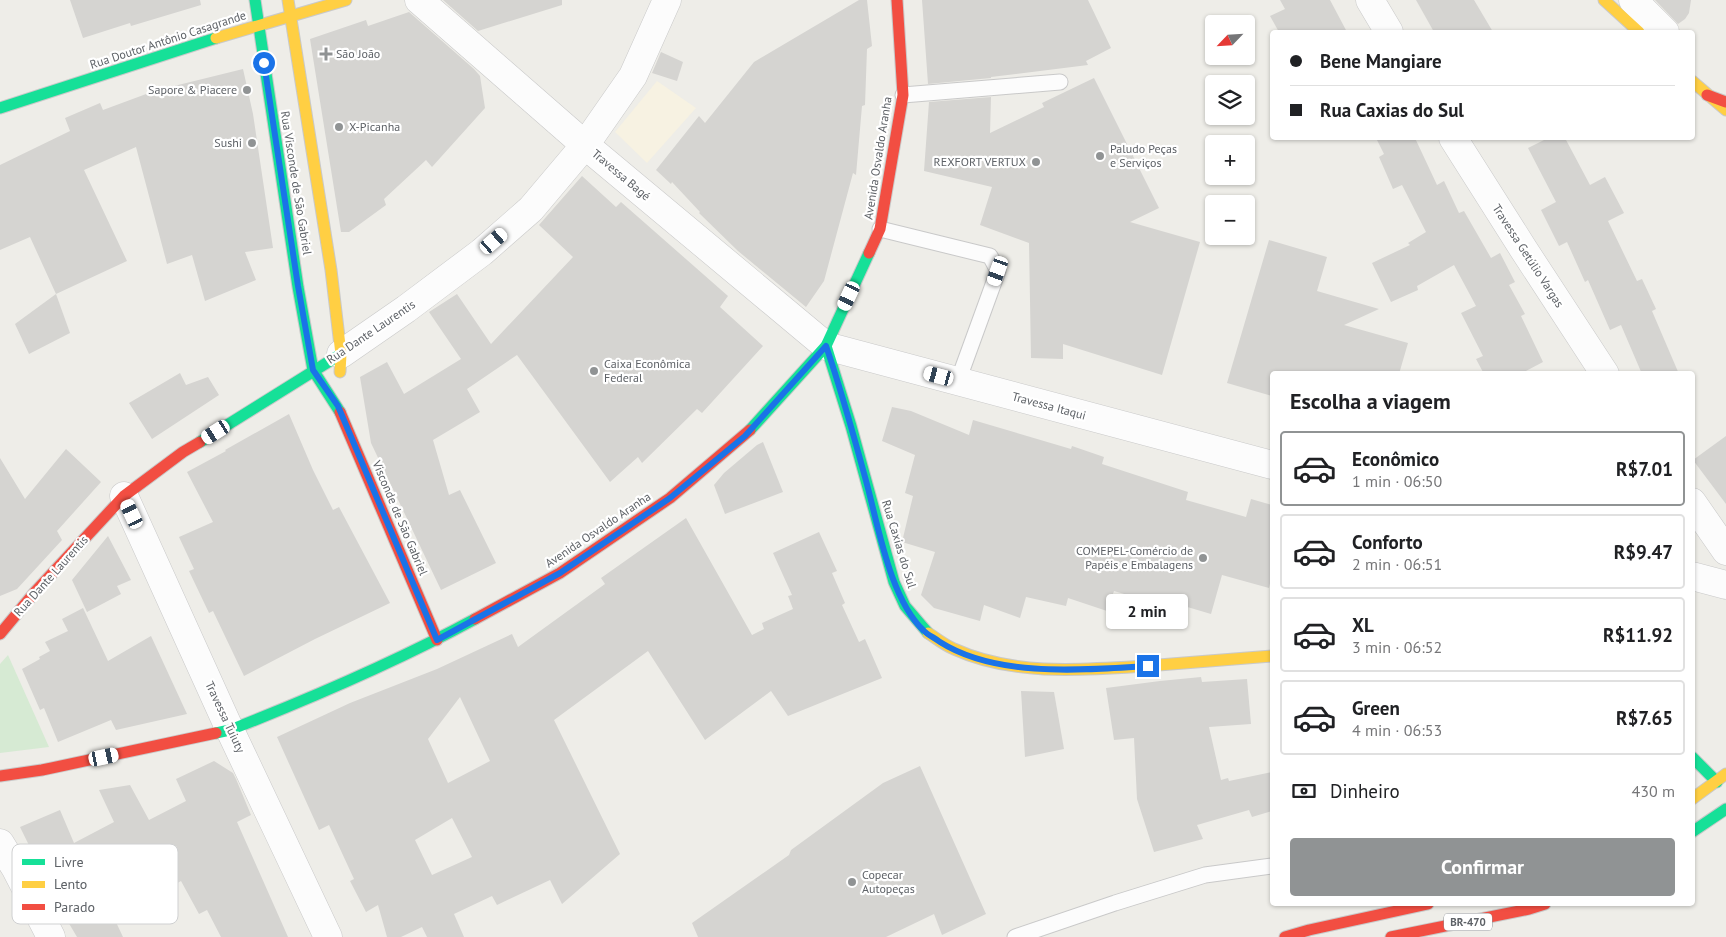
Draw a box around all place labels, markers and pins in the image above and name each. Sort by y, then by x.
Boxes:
place label: São João [336,46,380,61]
marker: São João [320,48,332,60]
place label: Sapore & Piacere [148,82,237,97]
marker: Sapore & Piacere [241,84,253,96]
place label: X-Picanha [349,119,400,134]
marker: X-Picanha [333,121,345,133]
place label: Sushi [214,135,242,150]
marker: Sushi [246,137,258,149]
place label: Paludo Peças e Serviços [1110,141,1177,170]
marker: Paludo Peças e Serviços [1094,150,1106,162]
place label: REXFORT VERTUX [934,154,1027,169]
marker: REXFORT VERTUX [1030,156,1042,168]
place label: Caixa Econômica Federal [604,356,691,385]
marker: Caixa Econômica Federal [588,365,600,377]
place label: COMEPEL-Comércio de Papéis e Embalagens [1076,543,1193,572]
marker: COMEPEL-Comércio de Papéis e Embalagens [1197,552,1209,564]
place label: Copecar Autopeças [862,867,915,896]
marker: Copecar Autopeças [846,876,858,888]

